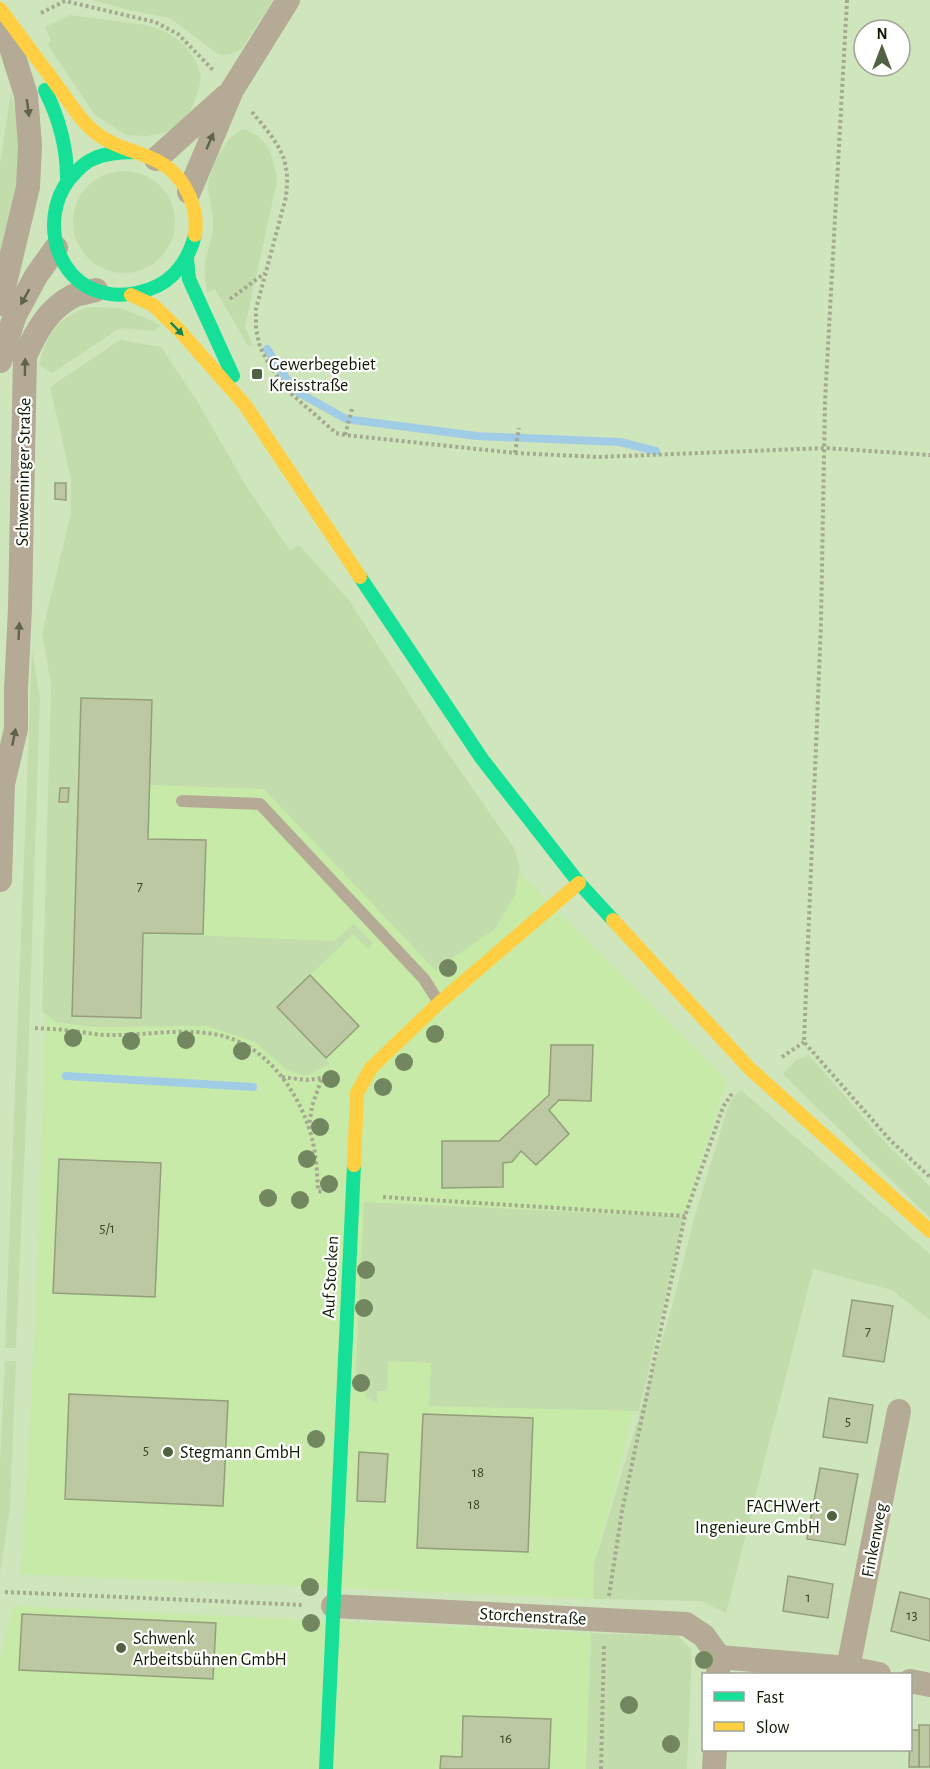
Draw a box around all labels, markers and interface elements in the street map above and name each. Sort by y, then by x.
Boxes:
north arrow [852,18,912,78]
text: N [876,26,888,42]
one-way arrow [23,98,32,117]
one-way arrow [206,132,215,149]
one-way arrow [20,289,30,306]
one-way arrow [170,321,184,335]
place label: Gewerbegebiet Kreisstraße [269,356,376,395]
one-way arrow [20,358,30,377]
marker: Gewerbegebiet Kreisstraße [250,367,264,381]
street label: Schwenninger Straße [14,398,34,546]
one-way arrow [14,622,23,641]
one-way arrow [10,727,19,746]
house number: 7 [137,879,143,894]
house number: 5/1 [99,1221,115,1236]
street label: Auf Stocken [320,1235,342,1319]
house number: 7 [865,1324,871,1339]
house number: 5 [845,1414,851,1429]
house number: 5 [143,1443,149,1458]
place label: Stegmann GmbH [180,1444,301,1462]
marker: Stegmann GmbH [161,1445,175,1459]
house number: 18 [472,1465,484,1480]
house number: 18 [468,1497,480,1512]
place label: FACHWert Ingenieure GmbH [695,1498,820,1537]
street label: Finkenweg [859,1501,891,1579]
marker: FACHWert Ingenieure GmbH [825,1509,839,1523]
house number: 1 [805,1590,811,1605]
street label: Storchenstraße [479,1605,587,1629]
house number: 13 [906,1608,918,1623]
place label: Schwenk Arbeitsbühnen GmbH [133,1630,287,1669]
marker: Schwenk Arbeitsbühnen GmbH [114,1641,128,1655]
legend [702,1673,912,1751]
text: Fast [756,1689,784,1707]
text: Slow [756,1719,789,1737]
house number: 16 [500,1731,512,1746]

